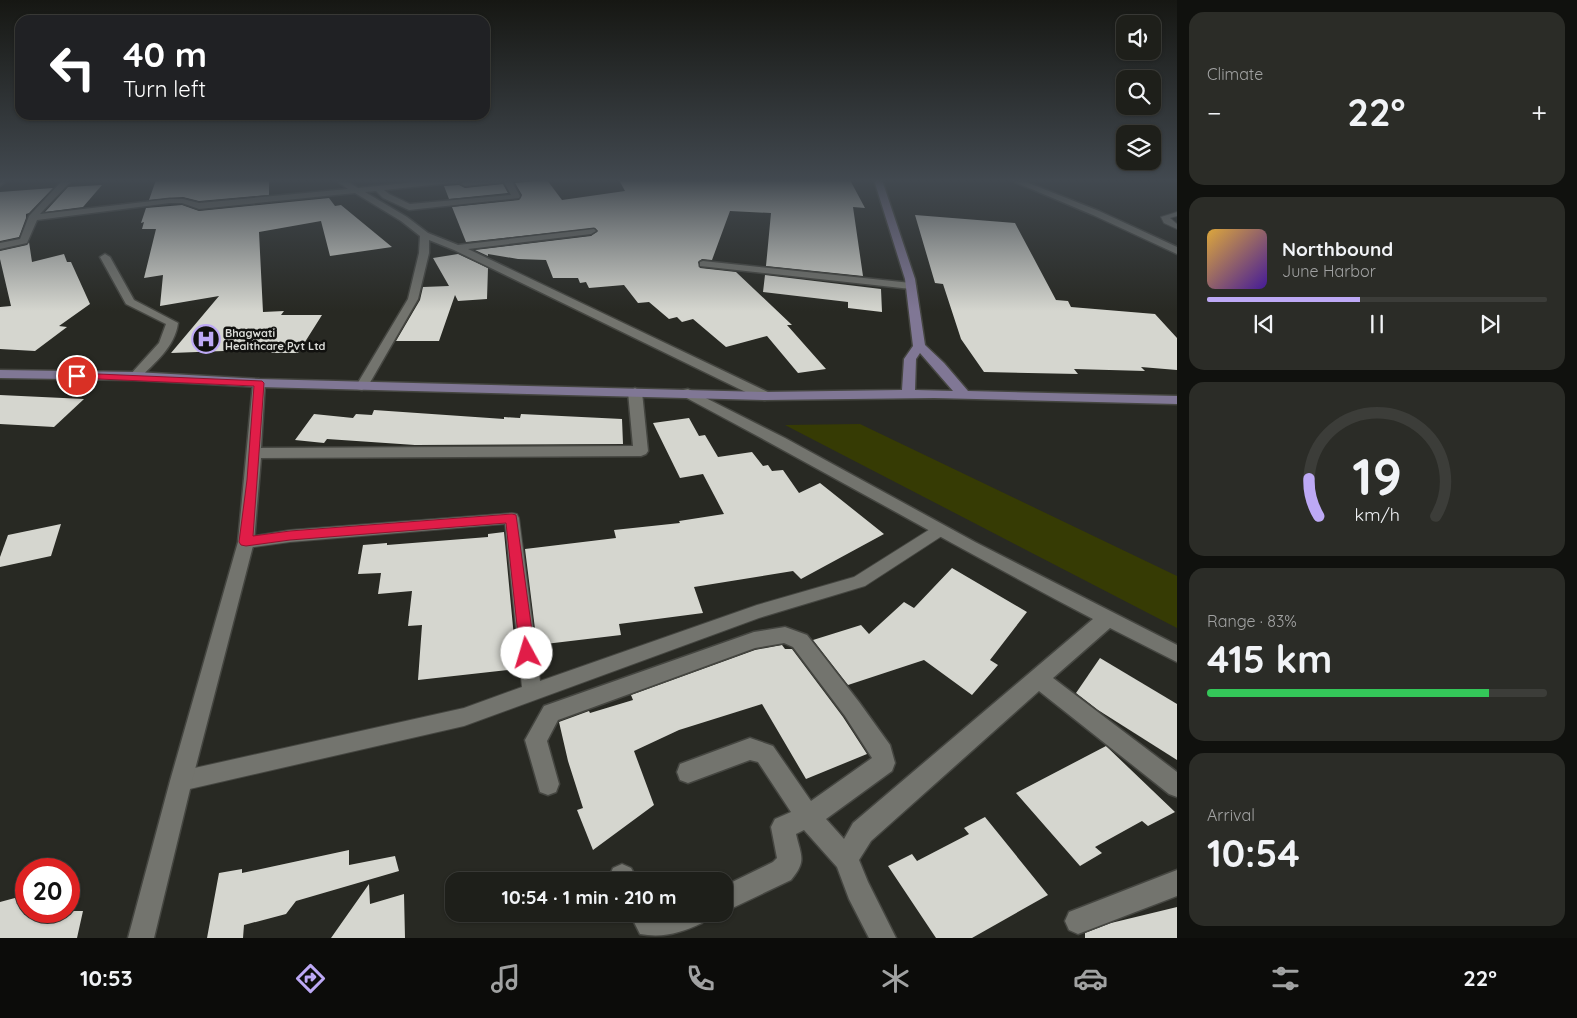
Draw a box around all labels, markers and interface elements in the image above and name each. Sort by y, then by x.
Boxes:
map controls [1116,15,1161,170]
button: sound [1116,15,1161,60]
text: 40 m [123,32,207,76]
icon: left [40,35,105,100]
text: Climate [1207,64,1263,84]
button: search [1116,70,1161,115]
text: Turn left [123,75,206,103]
text: 22° [1347,88,1405,136]
text: − [1207,95,1222,130]
text: + [1531,95,1547,130]
button: layers [1116,125,1161,170]
text: Northbound [1282,237,1393,261]
text: June Harbor [1282,261,1376,281]
icon: previous [1250,310,1278,338]
icon: pause [1363,310,1391,338]
icon: next [1476,310,1504,338]
hospital icon: Bhagwati Healthcare Pvt Ltd [191,324,221,354]
place label: Bhagwati Healthcare Pvt Ltd [225,326,326,353]
pin [56,355,98,397]
icon: arrive [63,362,91,390]
text: 19 [1352,443,1402,508]
text: km/h [1354,503,1400,525]
text: Range · 83% [1207,611,1297,631]
position arrow [500,626,552,678]
text: 415 km [1207,635,1332,683]
text: Arrival [1207,805,1255,825]
text: 10:54 [1207,829,1300,877]
speed limit sign: 20 [15,858,80,923]
text: 10:54 · 1 min · 210 m [502,885,676,909]
icon: directions [293,961,328,996]
icon: music [488,961,523,996]
icon: phone [683,961,718,996]
icon: climate [878,961,913,996]
icon: car [1073,961,1108,996]
icon: filters [1268,961,1303,996]
text: 10:53 [80,964,133,992]
text: 22° [1463,964,1497,992]

